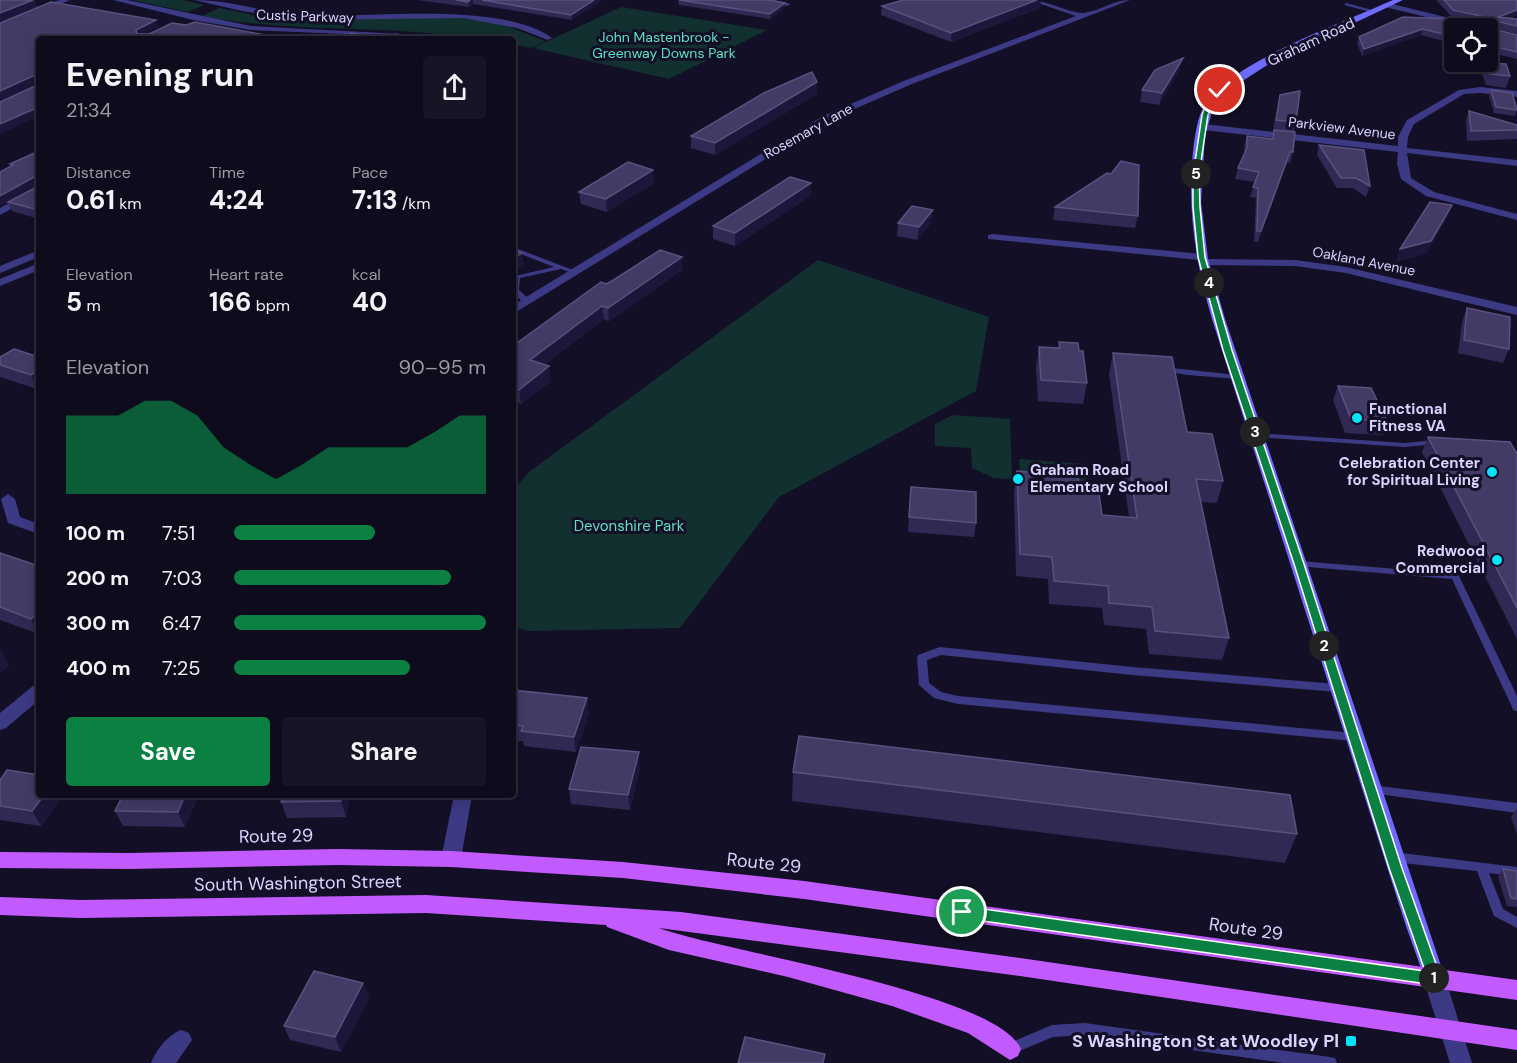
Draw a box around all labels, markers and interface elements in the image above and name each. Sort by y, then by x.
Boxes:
street label: Custis Parkway [256,5,354,27]
street label: Graham Road [1264,13,1358,71]
map controls [1444,18,1498,72]
button: locate [1444,18,1498,72]
park label: John Mastenbrook - Greenway Downs Park [592,28,736,62]
text: Evening run [66,53,254,96]
button: share [423,56,486,119]
pin [1194,64,1245,115]
icon: check [1203,73,1236,106]
text: 21:34 [66,97,112,123]
street label: Rosemary Lane [760,99,856,163]
street label: Parkview Avenue [1287,112,1397,144]
pin: 5 [1181,159,1211,189]
text: Distance [66,162,131,183]
text: Time [209,162,245,183]
text: Pace [352,162,388,183]
text: 5 [1191,163,1201,184]
text: 0.61 [66,183,115,217]
text: 4:24 [209,183,264,217]
text: 7:13 [352,183,398,217]
text: km [115,193,142,214]
text: /km [398,193,431,214]
street label: Oakland Avenue [1311,242,1417,280]
text: Elevation [66,264,133,285]
text: Heart rate [209,264,284,285]
text: kcal [352,264,381,285]
pin: 4 [1194,268,1224,298]
text: 4 [1204,272,1214,293]
text: 5 [66,285,82,319]
text: 166 [209,285,251,319]
text: 40 [352,285,387,319]
text: m [82,295,101,316]
text: bpm [251,295,290,316]
text: Elevation [66,354,149,380]
text: 90–95 m [398,354,486,380]
place label: Functional Fitness VA [1369,399,1447,436]
marker: Functional Fitness VA [1350,411,1364,425]
pin: 3 [1240,417,1270,447]
text: 3 [1250,421,1260,442]
place label: Celebration Center for Spiritual Living [1339,453,1480,490]
place label: Graham Road Elementary School [1030,460,1168,497]
marker: Celebration Center for Spiritual Living [1485,465,1499,479]
marker: Graham Road Elementary School [1011,472,1025,486]
park label: Devonshire Park [574,516,685,536]
text: 100 m [66,520,125,546]
text: 7:51 [162,520,195,546]
place label: Redwood Commercial [1395,541,1485,578]
marker: Redwood Commercial [1490,553,1504,567]
text: 200 m [66,565,129,591]
text: 7:03 [162,565,202,591]
text: 300 m [66,610,130,636]
text: 6:47 [162,610,201,636]
pin: 2 [1309,631,1339,661]
text: 2 [1319,635,1329,656]
text: 400 m [66,655,131,681]
text: 7:25 [162,655,200,681]
button: Save [66,717,270,786]
button: Share [282,717,486,786]
street label: Route 29 [239,823,313,849]
street label: Route 29 [726,847,802,879]
street label: South Washington Street [194,869,402,897]
pin [936,886,987,937]
icon: arrive [945,895,978,928]
street label: Route 29 [1207,912,1285,946]
pin: 1 [1419,963,1449,993]
text: 1 [1431,967,1437,988]
place label: S Washington St at Woodley Pl [1072,1029,1339,1053]
marker: S Washington St at Woodley Pl [1344,1034,1358,1048]

